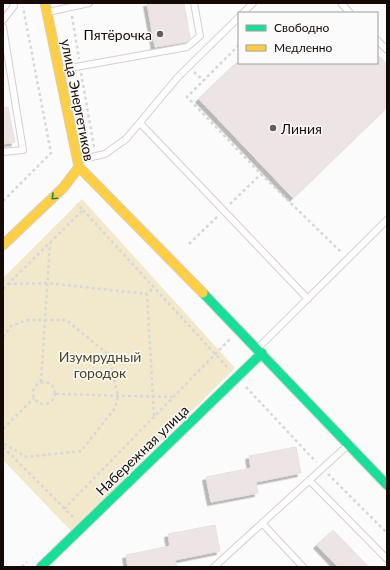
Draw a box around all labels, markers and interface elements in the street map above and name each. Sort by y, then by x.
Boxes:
legend [238,12,378,64]
text: Свободно [274,20,330,35]
place label: Пятёрочка [84,26,152,43]
marker: Пятёрочка [155,29,165,39]
street label: улица Энергетиков [58,38,98,163]
text: Медленно [274,40,333,55]
place label: Линия [280,120,322,137]
marker: Линия [268,123,278,133]
one-way arrow [51,192,59,200]
park label: Изумрудный городок [59,348,141,381]
street label: Набережная улица [92,401,192,499]

